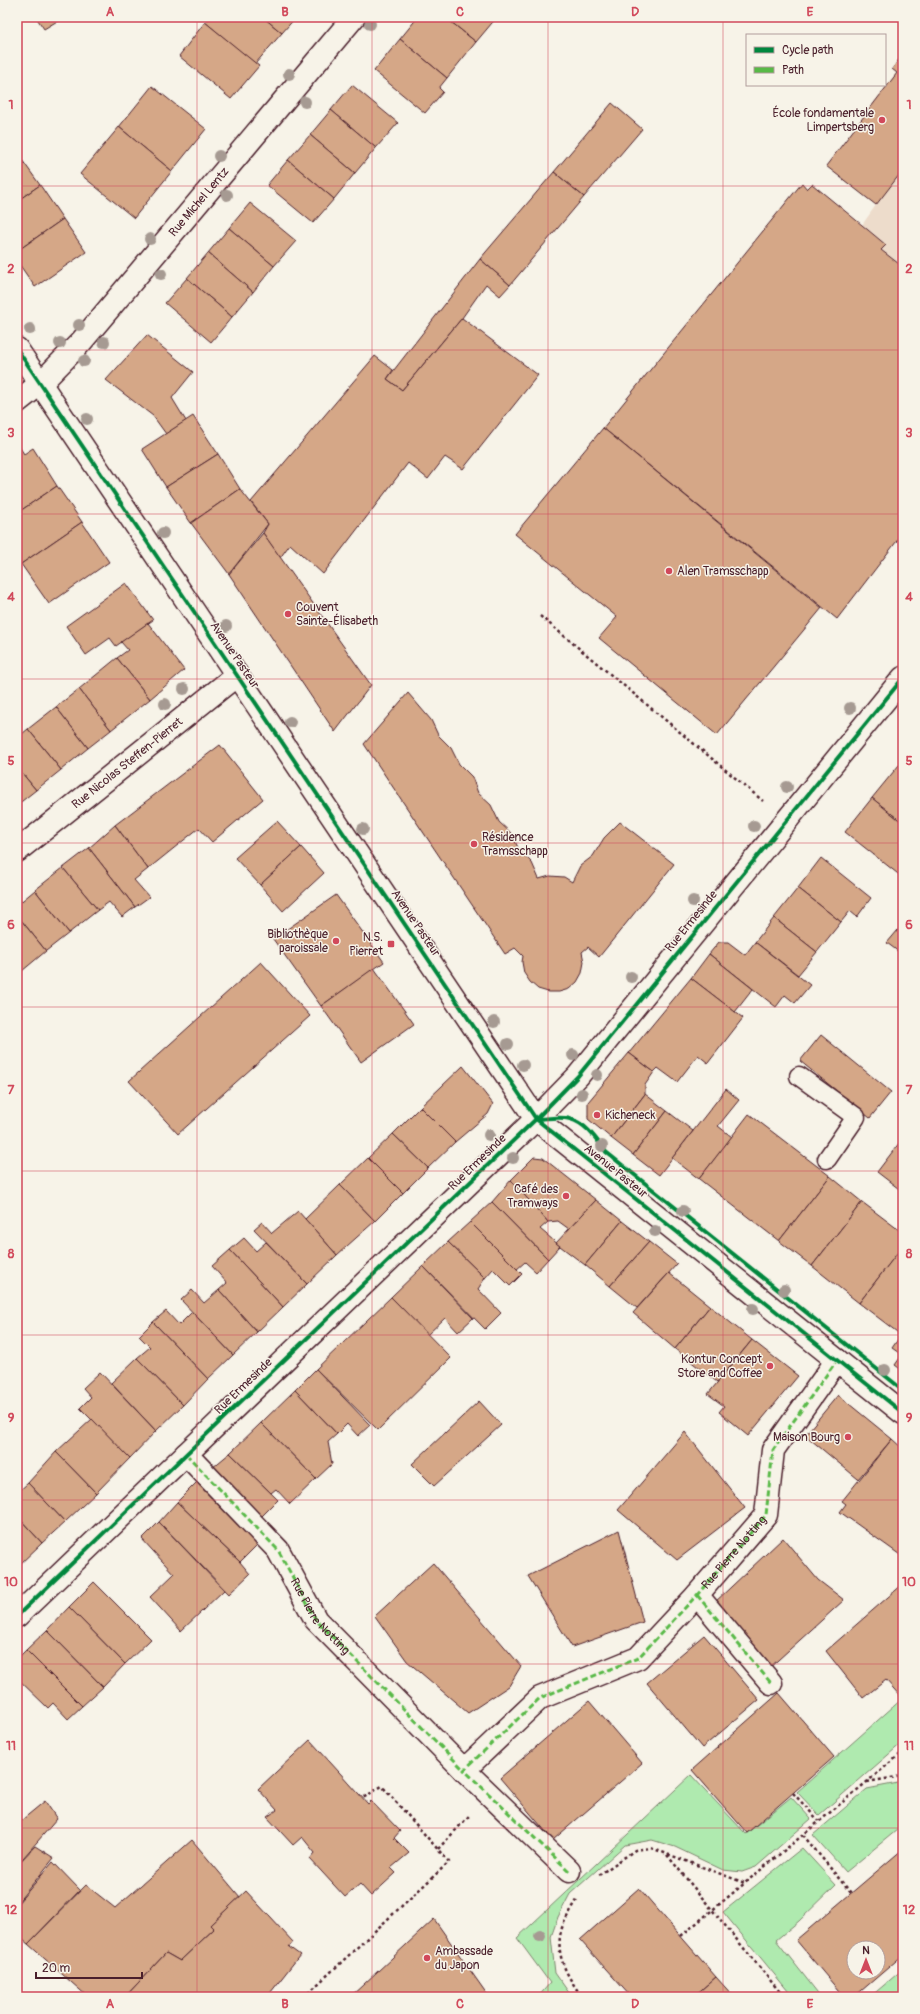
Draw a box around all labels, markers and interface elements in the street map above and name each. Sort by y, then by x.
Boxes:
text: A [106,4,115,20]
text: B [281,4,289,20]
text: C [456,4,464,20]
text: D [631,4,639,20]
text: E [807,4,814,20]
legend [746,34,886,86]
text: Cycle path [782,43,834,58]
text: Path [782,63,804,78]
text: 1 [8,97,14,113]
text: 1 [906,97,912,113]
place label: École fondamentale Limpertsberg [772,105,874,135]
marker: École fondamentale Limpertsberg [877,115,887,125]
street label: Rue Michel Lentz [166,164,232,240]
text: 2 [7,261,15,277]
text: 2 [905,261,913,277]
text: 3 [7,425,15,441]
text: 3 [905,425,913,441]
place label: Alen Tramsschapp [677,564,769,579]
marker: Alen Tramsschapp [664,566,674,576]
text: 4 [7,589,15,605]
text: 4 [905,589,913,605]
place label: Couvent Sainte-Élisabeth [296,600,378,629]
marker: Couvent Sainte-Élisabeth [283,609,293,619]
street label: Avenue Pasteur [207,619,263,692]
street label: Rue Nicolas Steffen-Pierret [69,714,186,812]
text: 5 [7,753,15,769]
text: 5 [905,753,913,769]
place label: Résidence Tramsschapp [482,830,548,859]
marker: Résidence Tramsschapp [469,839,479,849]
street label: Avenue Pasteur [388,887,444,960]
street label: Rue Ermesinde [662,888,721,955]
text: 6 [7,917,15,933]
text: 6 [905,917,913,933]
place label: Bibliothèque paroissale [267,927,328,956]
place label: N.S. Pierret [349,930,383,959]
marker: Bibliothèque paroissale [331,936,341,946]
marker: N.S. Pierret [386,939,396,949]
text: 7 [8,1082,15,1098]
text: 7 [906,1082,913,1098]
place label: Kicheneck [605,1108,656,1123]
marker: Kicheneck [592,1110,602,1120]
street label: Rue Ermesinde [445,1131,509,1194]
street label: Avenue Pasteur [581,1141,651,1202]
place label: Café des Tramways [507,1182,559,1211]
marker: Café des Tramways [561,1191,571,1201]
text: 8 [8,1246,15,1262]
text: 8 [906,1246,913,1262]
place label: Kontur Concept Store and Coffee [677,1352,762,1381]
street label: Rue Ermesinde [211,1355,275,1418]
marker: Kontur Concept Store and Coffee [765,1361,775,1371]
text: 9 [8,1410,15,1426]
text: 9 [906,1410,913,1426]
place label: Maison Bourg [773,1430,840,1445]
marker: Maison Bourg [843,1432,853,1442]
street label: Rue Pierre Notting [698,1513,770,1592]
text: 10 [4,1574,18,1590]
text: 10 [902,1574,916,1590]
street label: Rue Pierre Notting [287,1576,353,1658]
text: 11 [6,1738,16,1754]
text: 11 [904,1738,914,1754]
text: 12 [5,1902,17,1918]
text: 12 [903,1902,915,1918]
north arrow [846,1940,886,1980]
place label: Ambassade du Japon [435,1944,493,1973]
text: N [862,1944,870,1957]
marker: Ambassade du Japon [422,1953,432,1963]
scale bar [36,1954,142,1980]
text: 20 m [42,1961,71,1976]
text: A [106,1996,115,2012]
text: B [281,1996,289,2012]
text: C [456,1996,464,2012]
text: D [631,1996,639,2012]
text: E [807,1996,814,2012]

